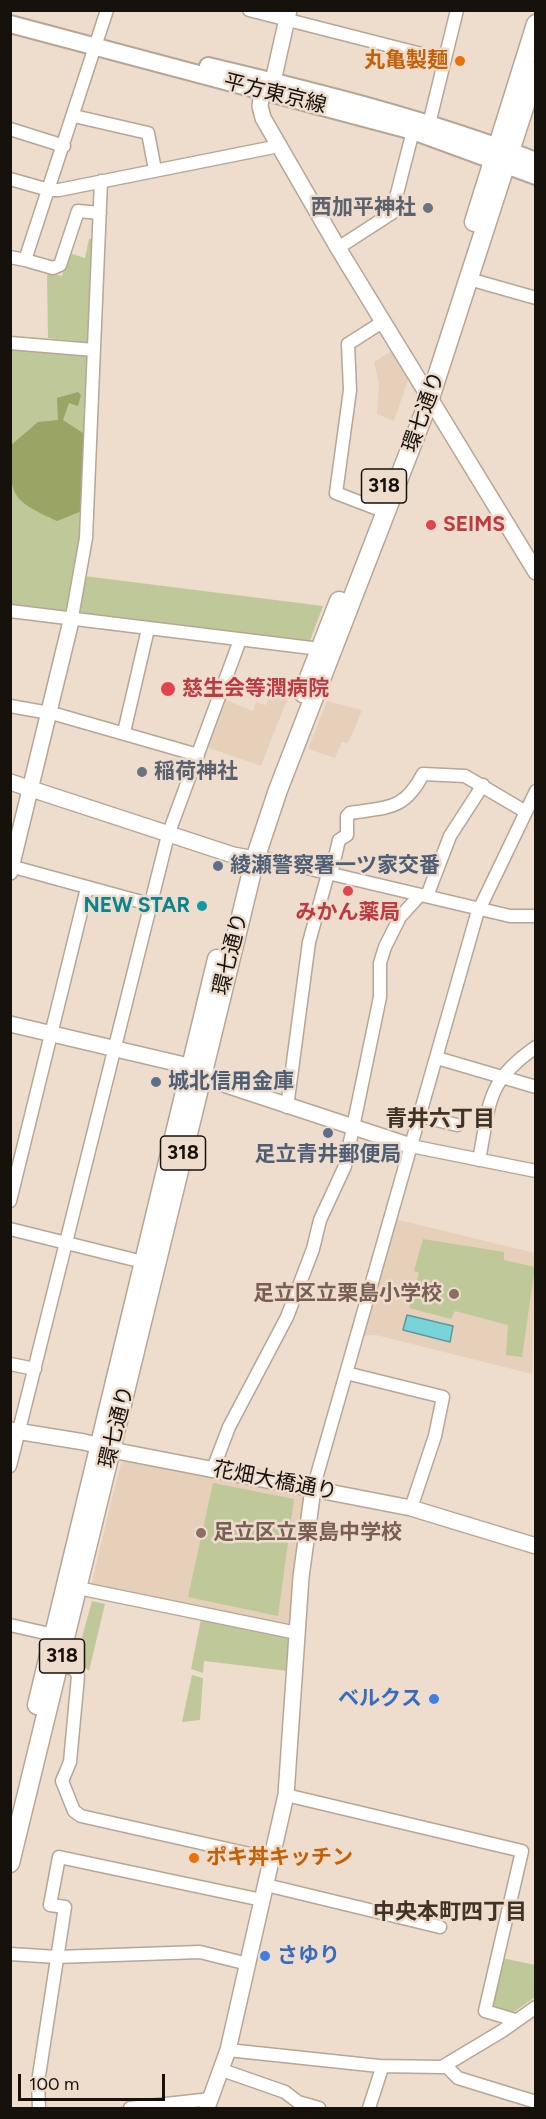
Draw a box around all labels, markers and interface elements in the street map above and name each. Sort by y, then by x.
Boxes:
place label: 丸亀製麺 [364,48,448,74]
marker: 丸亀製麺 [453,54,467,68]
street label: 平方東京線 [221,69,329,119]
place label: 西加平神社 [311,195,416,221]
marker: 西加平神社 [421,201,435,215]
street label: 環七通り [398,368,450,456]
road number: 318 [362,469,406,503]
place label: SEIMS [443,512,505,538]
marker: SEIMS [424,518,438,532]
place label: 慈生会等潤病院 [182,676,329,702]
marker: 慈生会等潤病院 [159,680,177,698]
place label: 稲荷神社 [154,759,238,785]
marker: 稲荷神社 [135,765,149,779]
place label: 綾瀬警察署一ツ家交番 [230,853,440,879]
marker: 綾瀬警察署一ツ家交番 [211,859,225,873]
marker: みかん薬局 [341,884,355,898]
place label: NEW STAR [84,893,190,919]
marker: NEW STAR [195,899,209,913]
place label: みかん薬局 [296,900,400,926]
street label: 環七通り [209,910,253,998]
place label: 城北信用金庫 [168,1069,294,1095]
marker: 城北信用金庫 [149,1075,163,1089]
district label: 青井六丁目 [385,1107,495,1133]
marker: 足立青井郵便局 [321,1126,335,1140]
road number: 318 [160,1136,206,1170]
place label: 足立青井郵便局 [255,1142,401,1168]
place label: 足立区立栗島小学校 [253,1281,442,1307]
marker: 足立区立栗島小学校 [447,1287,461,1301]
street label: 環七通り [95,1383,139,1471]
street label: 花畑大橋通り [211,1457,339,1505]
place label: 足立区立栗島中学校 [213,1520,402,1546]
marker: 足立区立栗島中学校 [194,1526,208,1540]
road number: 318 [40,1639,84,1673]
place label: ベルクス [338,1686,422,1712]
marker: ベルクス [427,1692,441,1706]
place label: ポキ丼キッチン [206,1845,353,1871]
marker: ポキ丼キッチン [187,1851,201,1865]
district label: 中央本町四丁目 [373,1900,527,1926]
place label: さゆり [277,1943,340,1969]
marker: さゆり [258,1949,272,1963]
scale bar [21,2062,168,2100]
text: 100 m [29,2073,79,2095]

